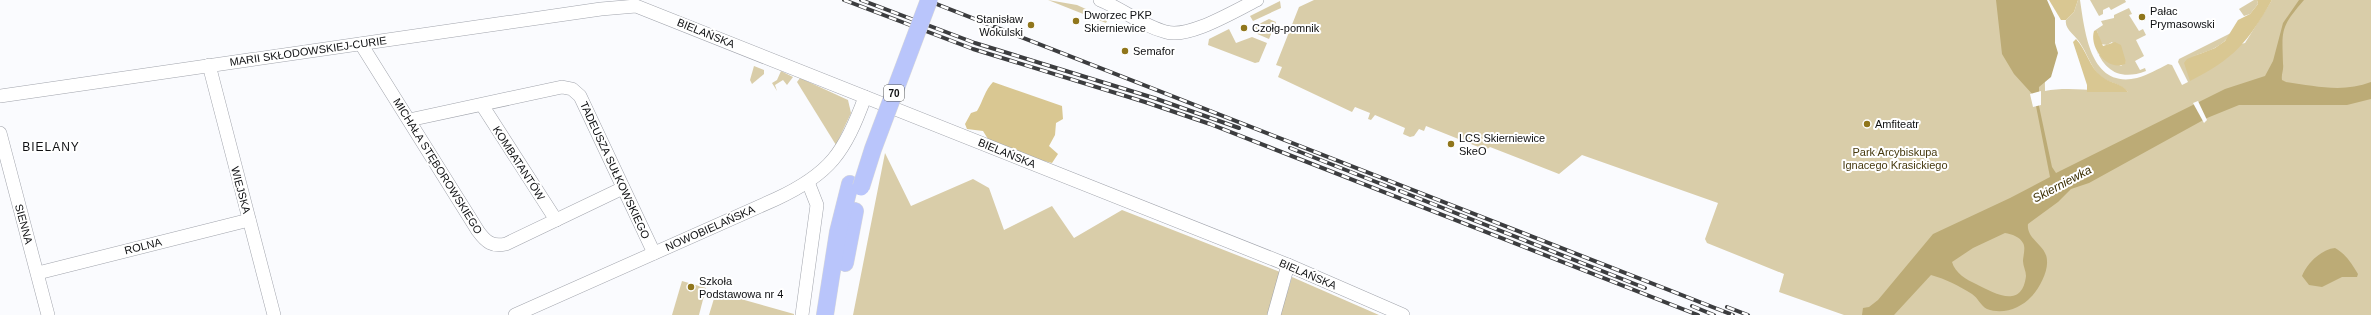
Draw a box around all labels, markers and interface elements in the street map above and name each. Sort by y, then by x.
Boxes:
place label: Pałac Prymasowski [2150,5,2215,30]
place label: Dworzec PKP Skierniewice [1084,9,1152,34]
marker: Pałac Prymasowski [2137,12,2147,22]
place label: Stanisław Wokulski [976,13,1023,38]
street label: BIELAŃSKA [675,16,737,50]
marker: Dworzec PKP Skierniewice [1071,16,1081,26]
marker: Stanisław Wokulski [1026,20,1036,30]
place label: Czołg-pomnik [1252,22,1320,34]
marker: Czołg-pomnik [1239,23,1249,33]
street label: MARII SKŁODOWSKIEJ-CURIE [229,34,387,68]
place label: Semafor [1133,45,1175,57]
marker: Semafor [1120,46,1130,56]
road number: 70 [884,85,904,101]
street label: MICHAŁA STĘBOROWSKIEGO [391,96,485,236]
street label: TADEUSZA SUŁKOWSKIEGO [578,99,652,241]
place label: Amfiteatr [1875,118,1919,130]
marker: Amfiteatr [1862,119,1872,129]
street label: KOMBATANTÓW [491,124,548,203]
place label: LCS Skierniewice SkeO [1459,132,1545,157]
street label: BIELAŃSKA [976,136,1038,170]
marker: LCS Skierniewice SkeO [1446,139,1456,149]
district label: BIELANY [22,140,80,154]
park label: Park Arcybiskupa Ignacego Krasickiego [1842,146,1948,171]
water label: Skierniewka [2030,162,2094,205]
street label: WIEJSKA [229,165,253,216]
street label: SIENNA [13,203,35,246]
street label: NOWOBIELAŃSKA [663,203,757,253]
street label: ROLNA [123,235,163,256]
street label: BIELAŃSKA [1278,257,1339,292]
place label: Szkoła Podstawowa nr 4 [699,275,783,300]
marker: Szkoła Podstawowa nr 4 [686,282,696,292]

